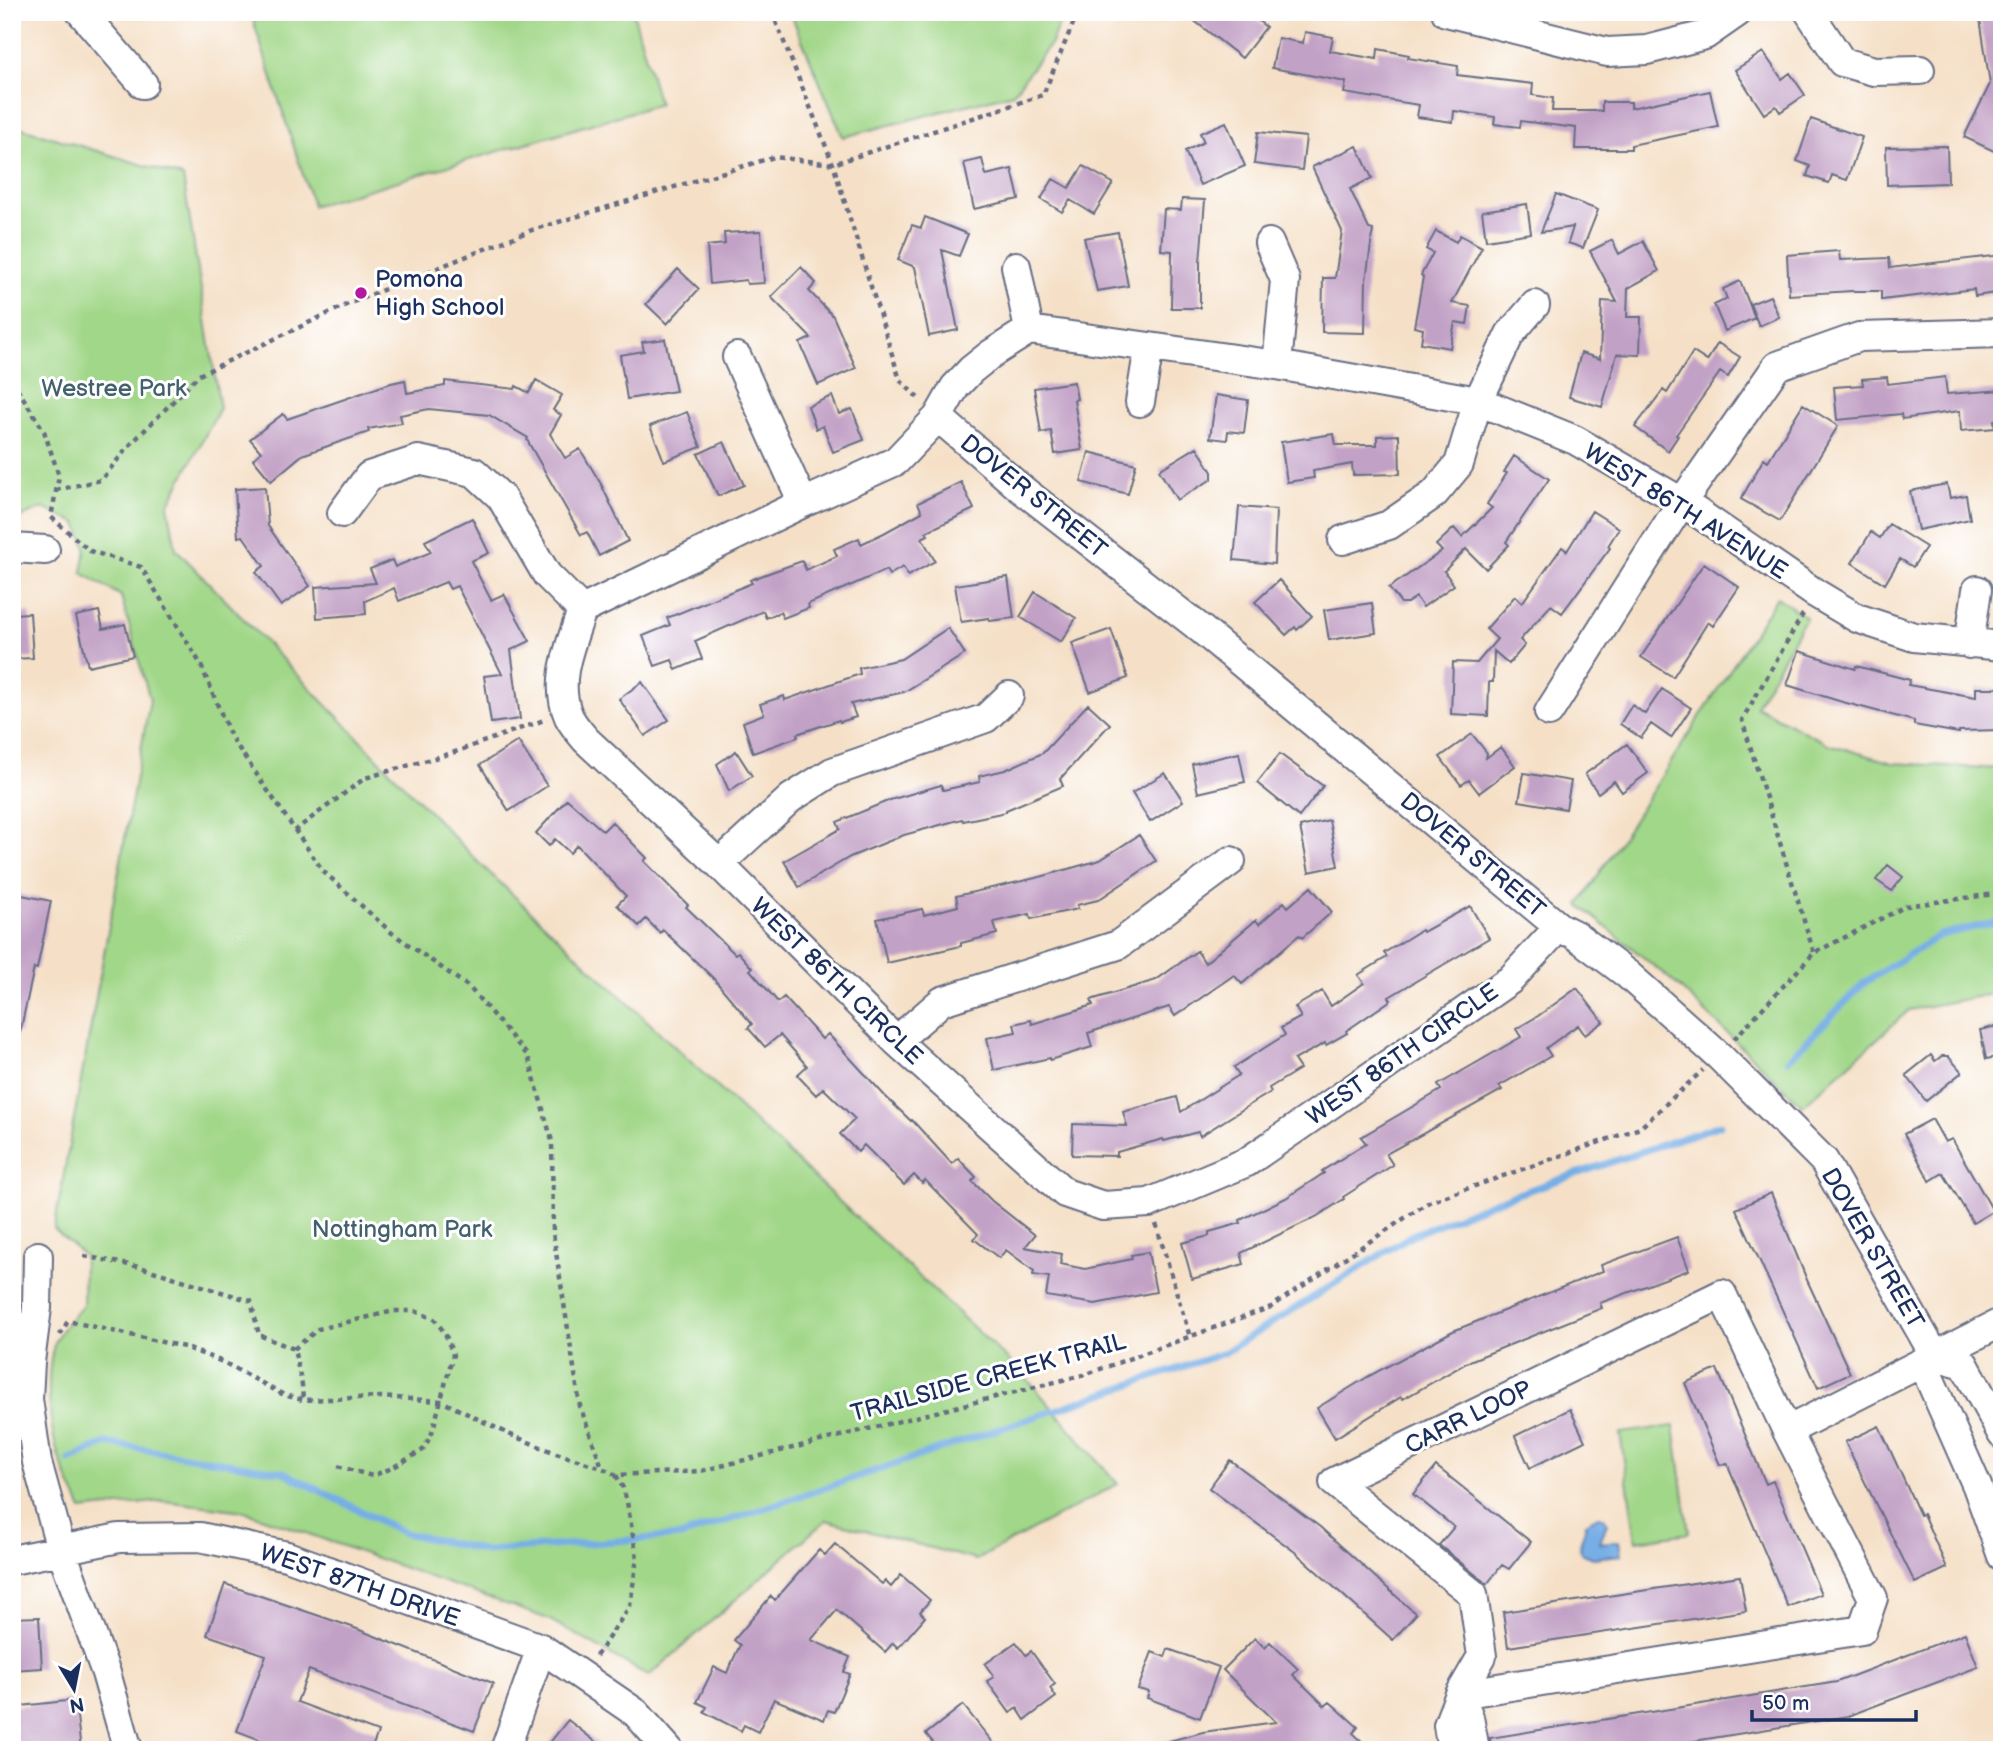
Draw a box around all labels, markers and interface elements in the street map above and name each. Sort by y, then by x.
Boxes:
place label: Pomona High School [375,265,504,322]
marker: Pomona High School [353,285,369,301]
park label: Westree Park [41,374,187,403]
street label: DOVER STREET [954,428,1113,565]
street label: WEST 86TH AVENUE [1579,437,1793,586]
street label: DOVER STREET [1394,786,1552,925]
street label: WEST 86TH CIRCLE [745,892,929,1071]
street label: WEST 86TH CIRCLE [1301,977,1504,1132]
street label: DOVER STREET [1815,1163,1931,1334]
park label: Nottingham Park [312,1215,492,1244]
street label: TRAILSIDE CREEK TRAIL [847,1327,1129,1428]
street label: CARR LOOP [1400,1374,1536,1460]
street label: WEST 87TH DRIVE [256,1538,464,1633]
north arrow [38,1654,108,1724]
scale bar [1752,1678,1916,1722]
text: 50 m [1762,1691,1809,1716]
text: N [68,1692,86,1717]

